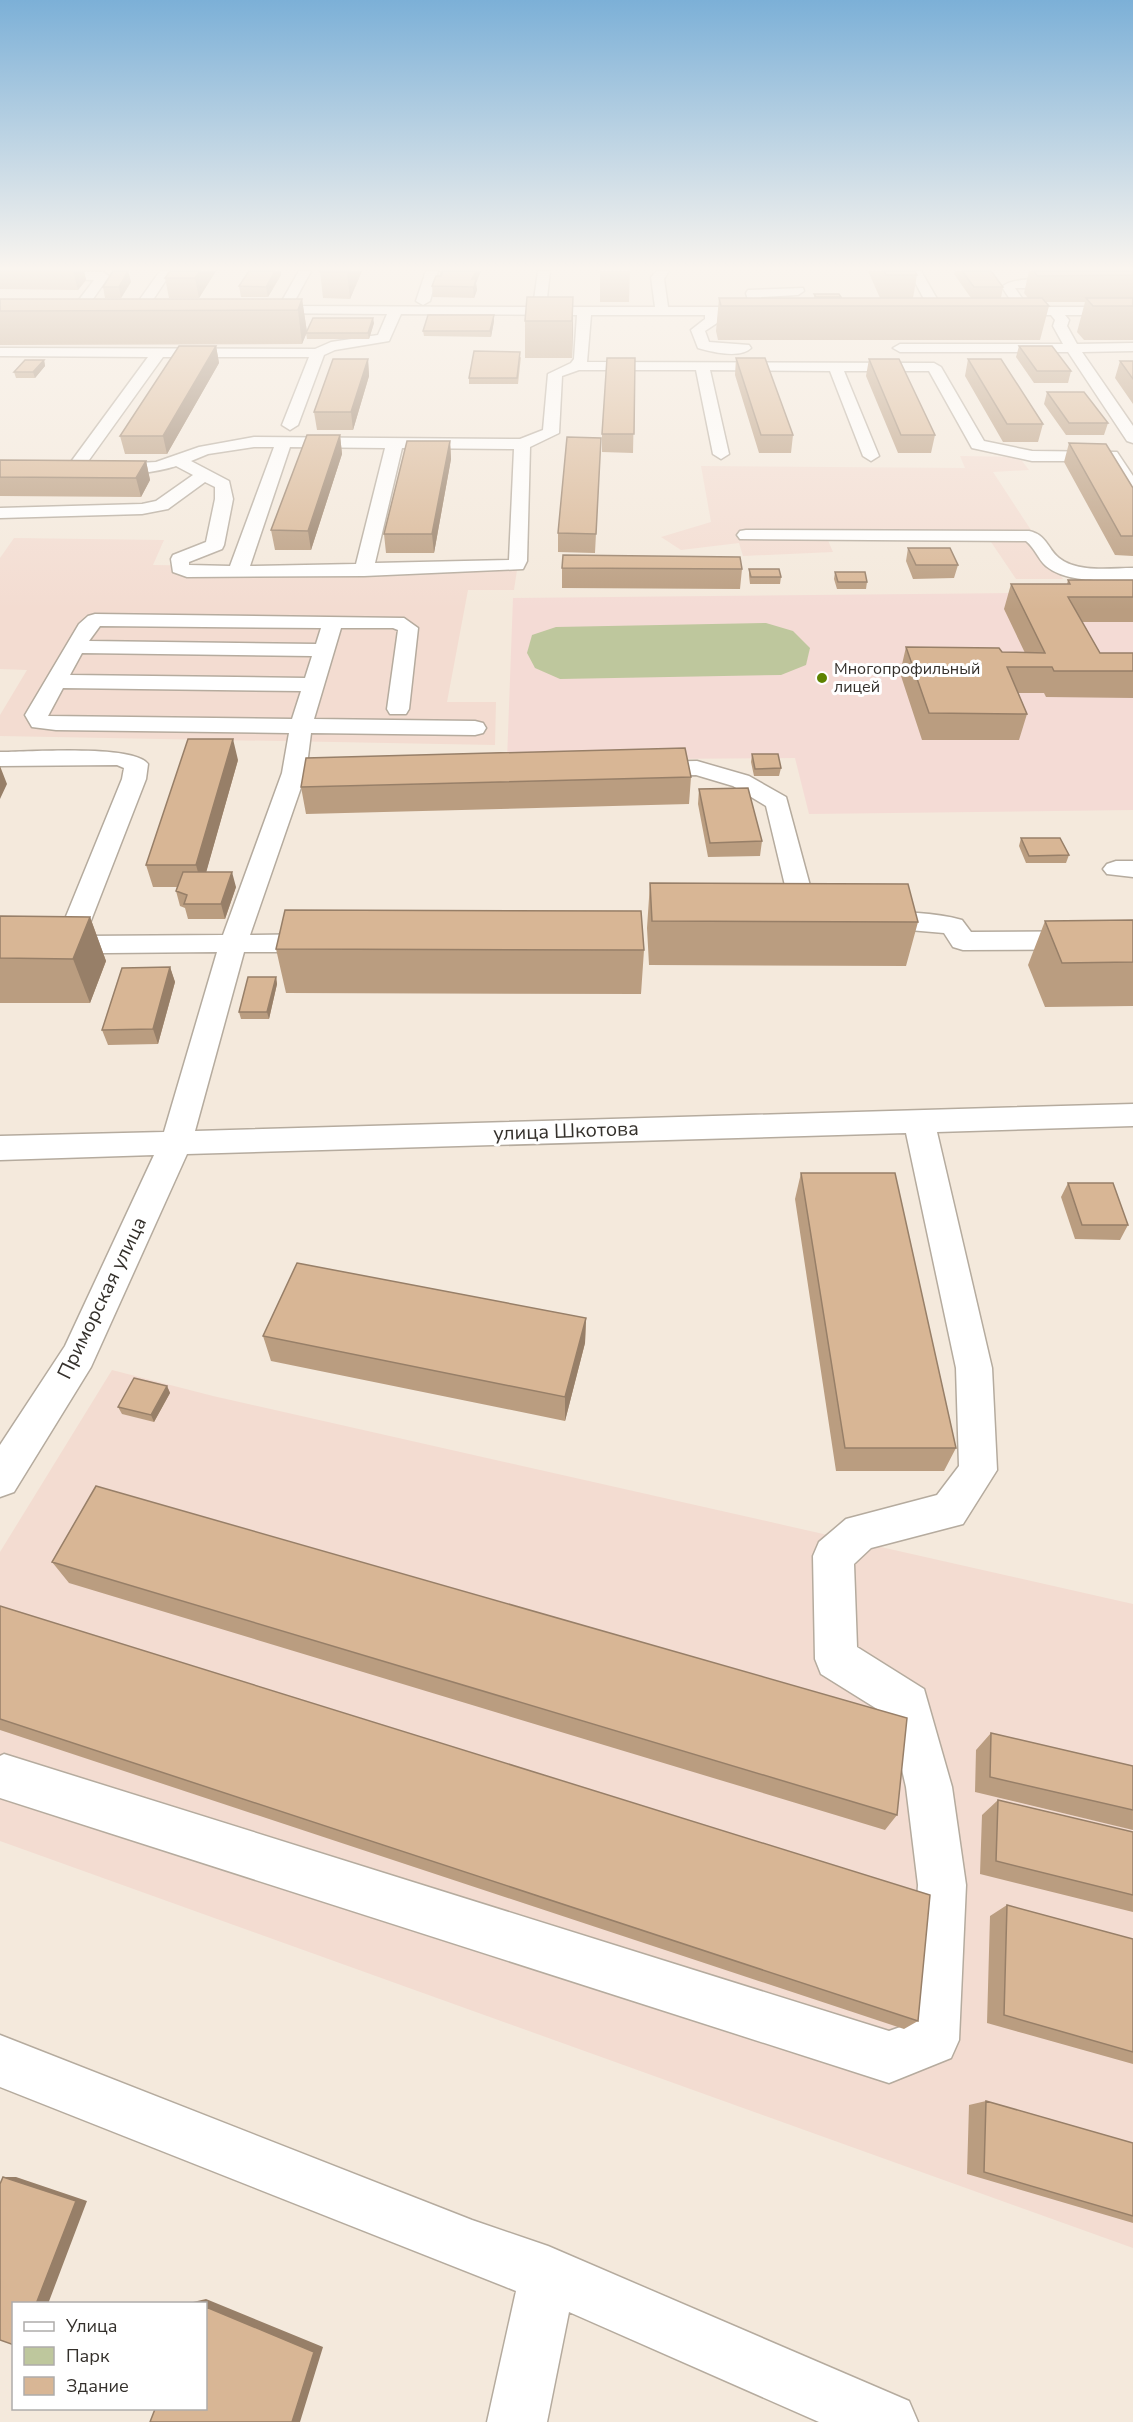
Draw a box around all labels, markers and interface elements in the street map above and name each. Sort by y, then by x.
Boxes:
place label: Многопрофильный лицей [834,658,980,698]
marker: Многопрофильный лицей [815,671,829,685]
street label: улица Шкотова [493,1115,639,1147]
street label: Приморская улица [51,1212,153,1384]
legend [12,2302,207,2410]
text: Улица [65,2314,117,2338]
text: Парк [66,2344,110,2368]
text: Здание [66,2374,129,2398]

